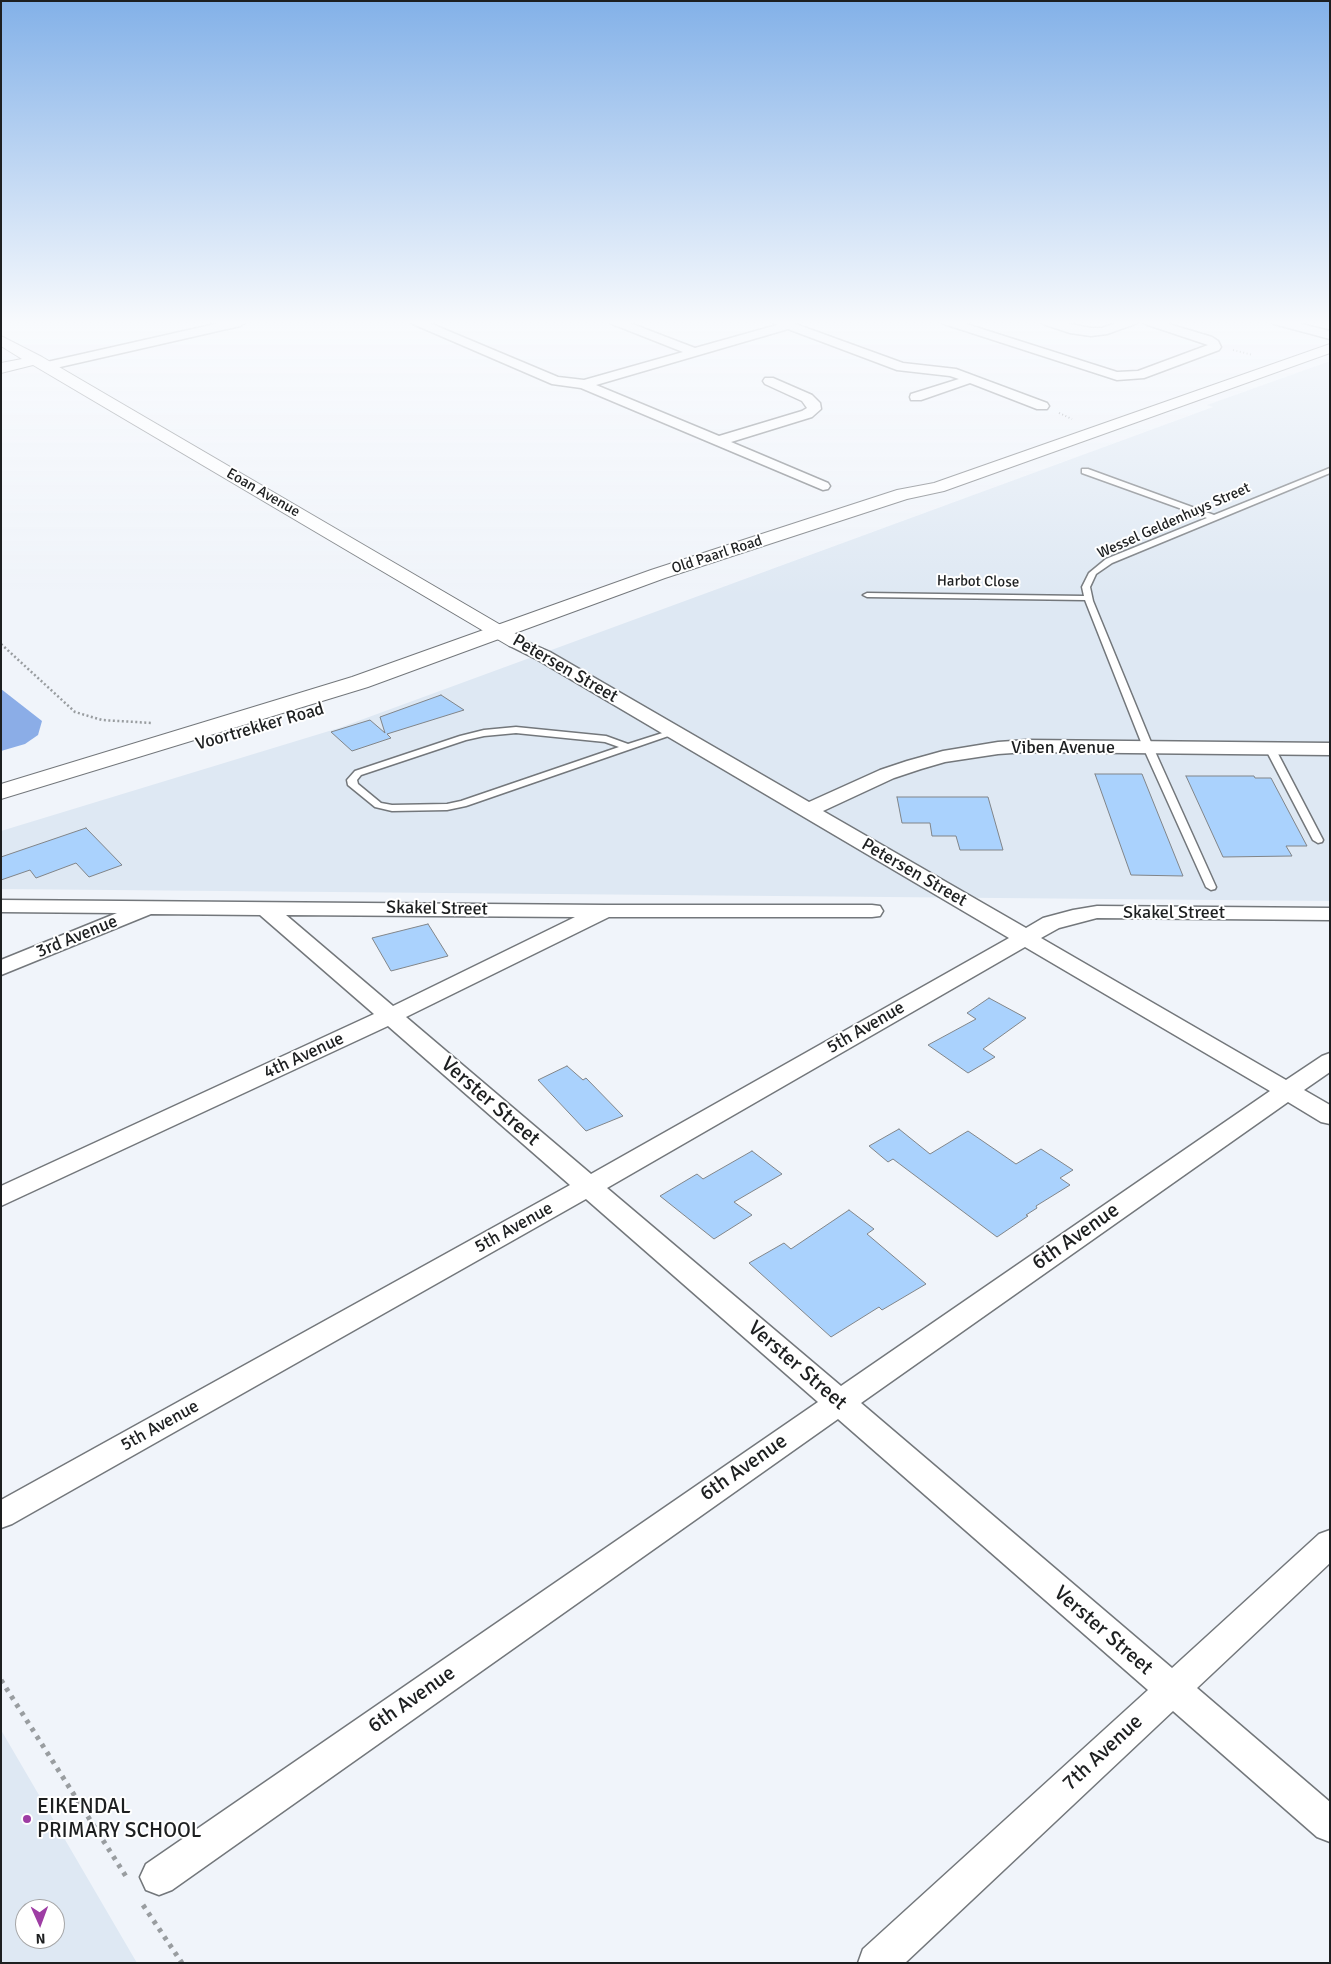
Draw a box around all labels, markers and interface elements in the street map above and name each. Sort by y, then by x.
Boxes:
street label: Eoan Avenue [223,465,303,521]
street label: Wessel Geldenhuys Street [1095,479,1253,563]
street label: Old Paarl Road [669,532,765,578]
street label: Harbot Close [937,572,1019,592]
street label: Petersen Street [508,630,622,708]
street label: Voortrekker Road [193,698,327,756]
street label: Viben Avenue [1011,737,1115,759]
street label: Petersen Street [857,834,971,912]
street label: Skakel Street [386,897,488,921]
street label: Skakel Street [1123,902,1225,924]
street label: 3rd Avenue [33,911,121,963]
street label: 5th Avenue [823,997,909,1059]
street label: 4th Avenue [260,1028,348,1084]
street label: Verster Street [435,1052,545,1152]
street label: 5th Avenue [471,1198,557,1258]
street label: 6th Avenue [1028,1198,1124,1276]
street label: Verster Street [742,1316,852,1416]
street label: 5th Avenue [117,1396,203,1456]
street label: 6th Avenue [696,1429,792,1507]
street label: Verster Street [1048,1581,1158,1681]
street label: 6th Avenue [364,1661,460,1739]
street label: 7th Avenue [1058,1710,1148,1796]
place label: EIKENDAL PRIMARY SCHOOL [37,1794,202,1844]
marker: EIKENDAL PRIMARY SCHOOL [21,1813,33,1825]
north arrow [15,1899,65,1949]
text: N [35,1930,46,1947]

